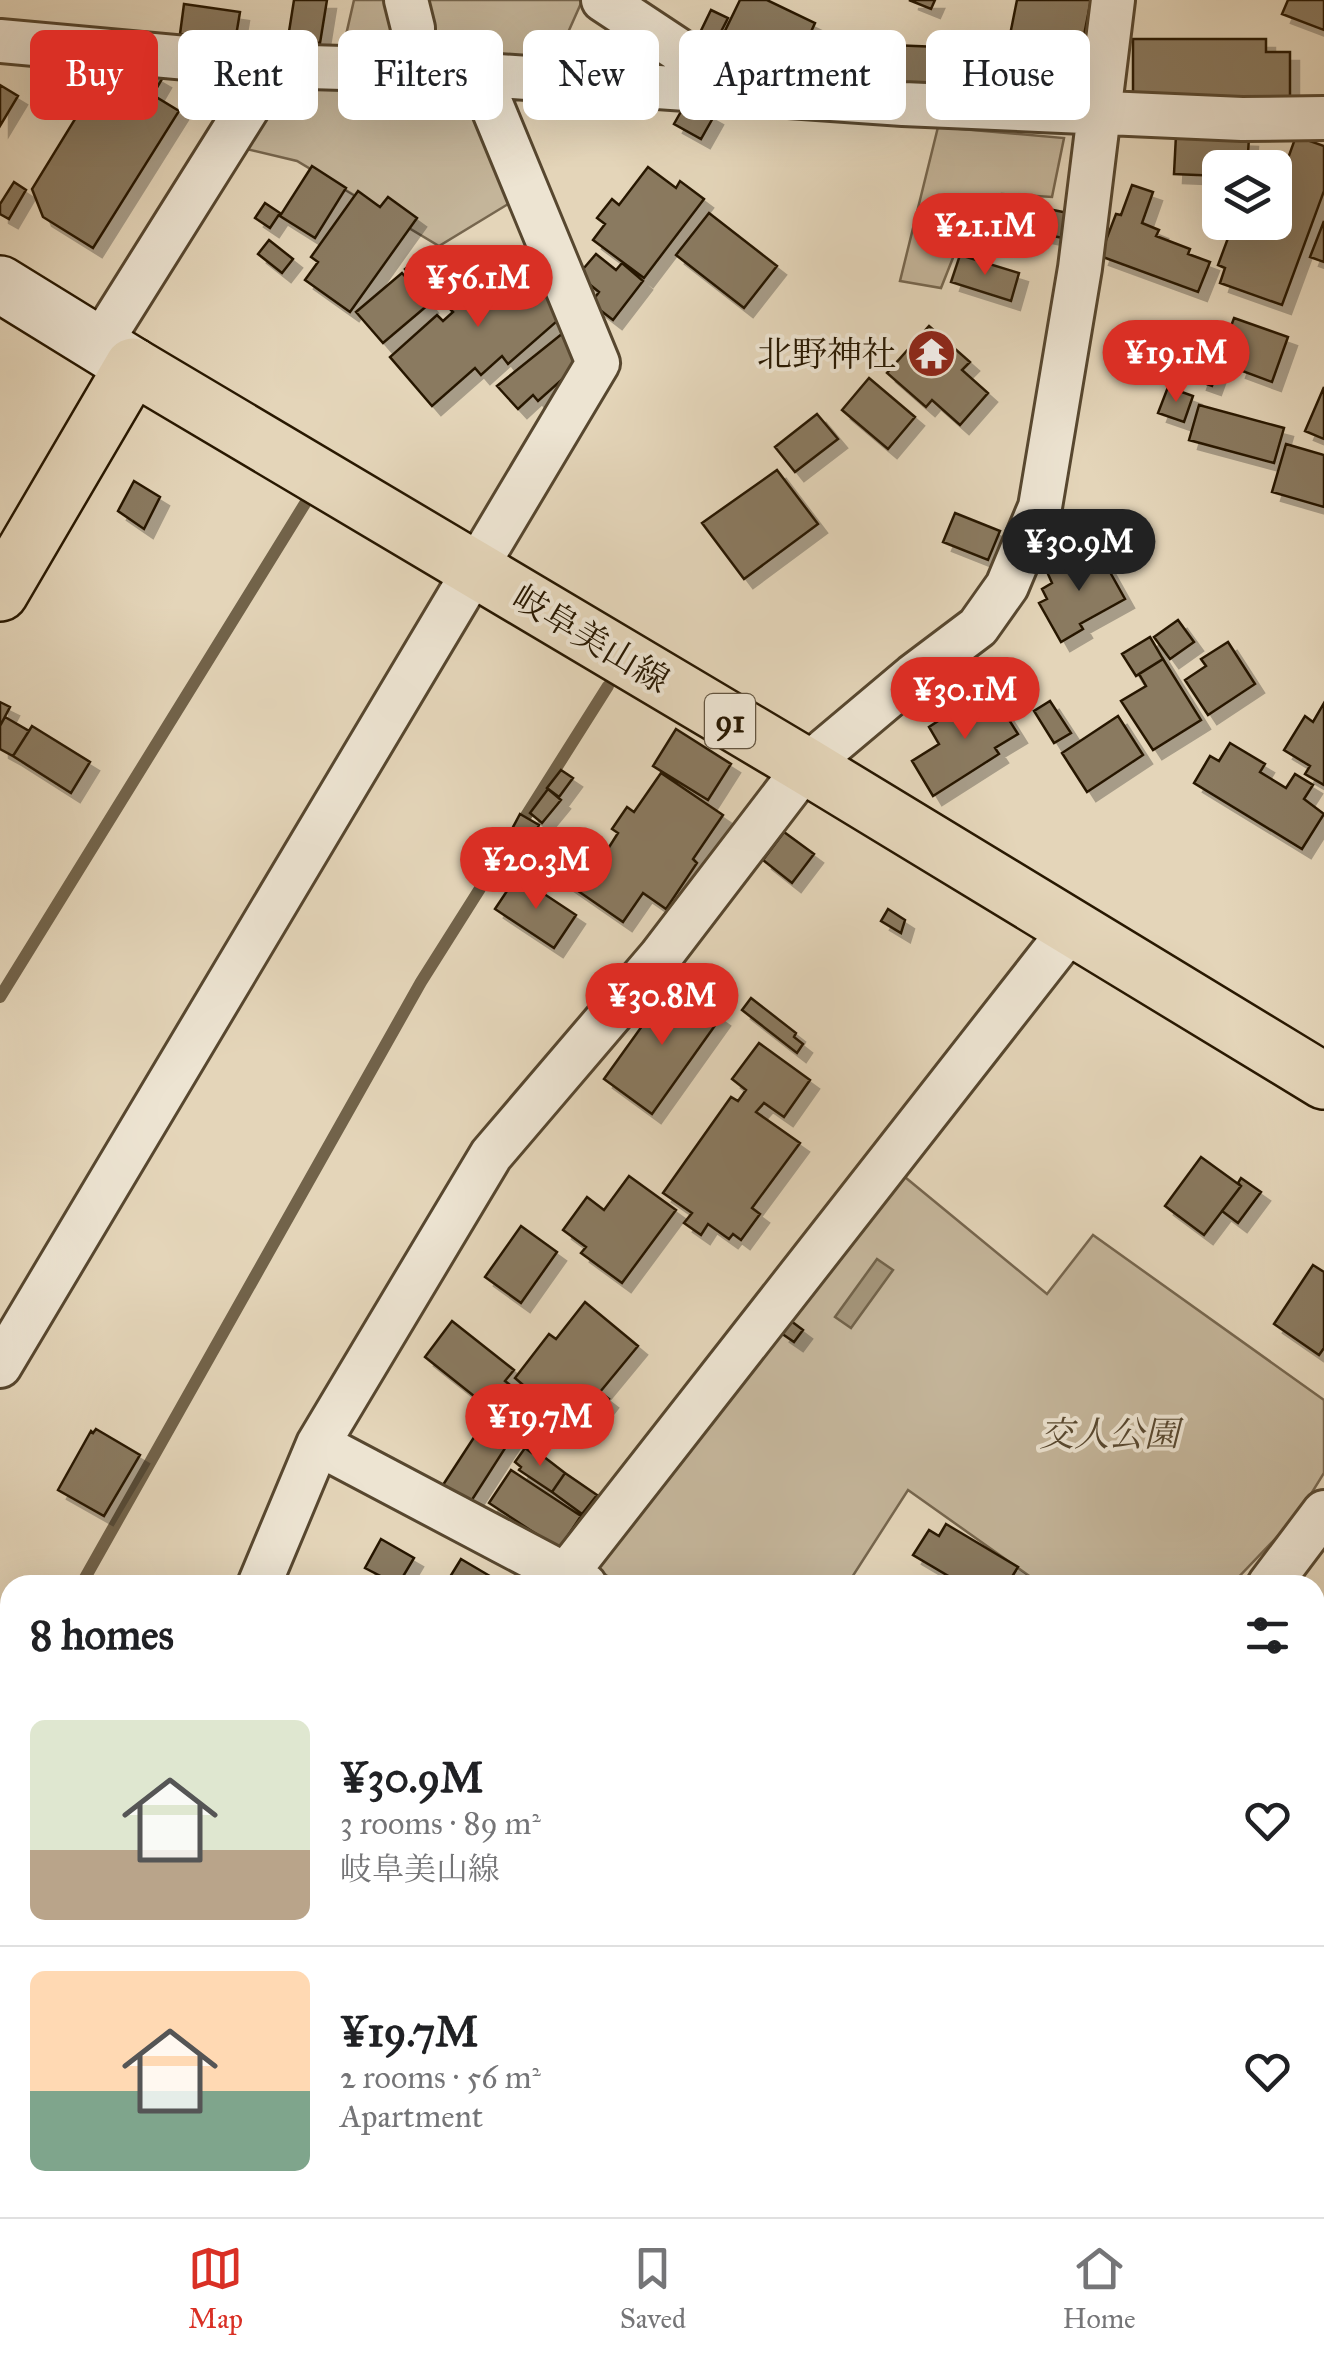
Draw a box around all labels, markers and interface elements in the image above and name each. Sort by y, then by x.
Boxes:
chip: Buy [30,30,158,120]
chip: Rent [178,30,318,120]
chip: Filters [338,30,503,120]
chip: New [523,30,659,120]
chip: Apartment [679,30,906,120]
chip: House [926,30,1090,120]
map controls [1202,150,1292,240]
button: layers [1202,150,1292,240]
pin: ¥21.1M [904,193,1066,278]
text: ¥21.1M [934,206,1036,245]
pin: ¥56.1M [397,245,559,330]
text: ¥56.1M [426,258,530,297]
pin: ¥19.1M [1095,320,1257,405]
temple icon: 北野神社 [906,328,958,380]
place label: 北野神社 [757,333,897,376]
text: ¥19.1M [1125,333,1227,372]
pin: ¥30.9M [998,509,1160,594]
text: ¥30.9M [1024,522,1134,561]
street label: 岐阜美山線 [505,576,677,702]
pin: ¥30.1M [884,657,1046,742]
text: ¥30.1M [913,670,1017,709]
road number: 91 [705,694,755,748]
pin: ¥20.3M [455,827,617,912]
text: ¥20.3M [482,840,590,879]
pin: ¥30.8M [581,963,743,1048]
text: ¥30.8M [607,976,717,1015]
pin: ¥19.7M [459,1384,621,1469]
text: ¥19.7M [487,1397,593,1436]
park label: 交人公園 [1039,1413,1184,1456]
icon: filters [1240,1608,1295,1663]
text: 8 homes [30,1609,174,1661]
text: ¥30.9M [340,1752,483,1804]
icon: home [110,1760,230,1880]
icon: heart [1240,1793,1295,1848]
text: 3 rooms · 89 m² [340,1804,541,1843]
text: 岐阜美山線 [340,1850,500,1889]
text: ¥19.7M [340,2006,478,2058]
icon: home [110,2011,230,2131]
icon: heart [1240,2044,1295,2099]
text: 2 rooms · 56 m² [340,2058,541,2097]
text: Apartment [340,2097,483,2136]
tab: Map [188,2241,243,2336]
tab: Saved [620,2241,686,2336]
tab: Home [1063,2241,1136,2336]

